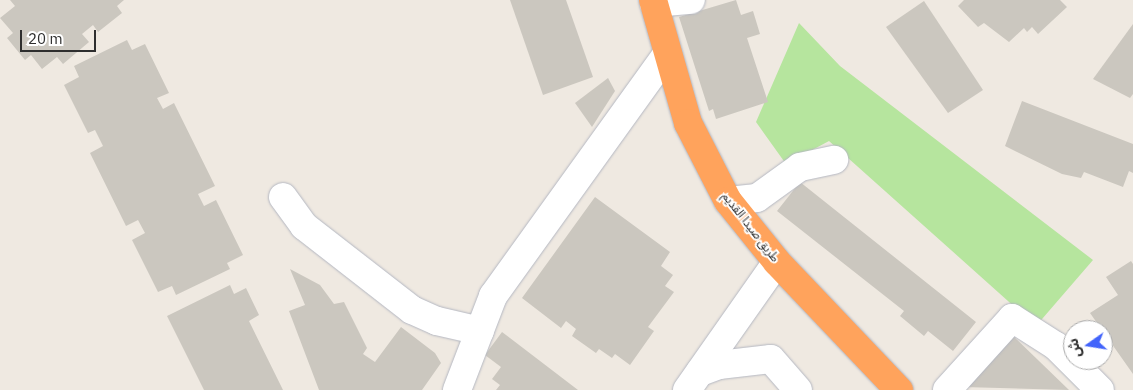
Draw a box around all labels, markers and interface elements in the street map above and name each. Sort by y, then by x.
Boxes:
scale bar [22,20,99,52]
text: 20 m [28,29,63,48]
street label: طريق صيدا القديم [719,189,783,265]
north arrow [1063,320,1113,370]
text: ش [1063,337,1085,360]

